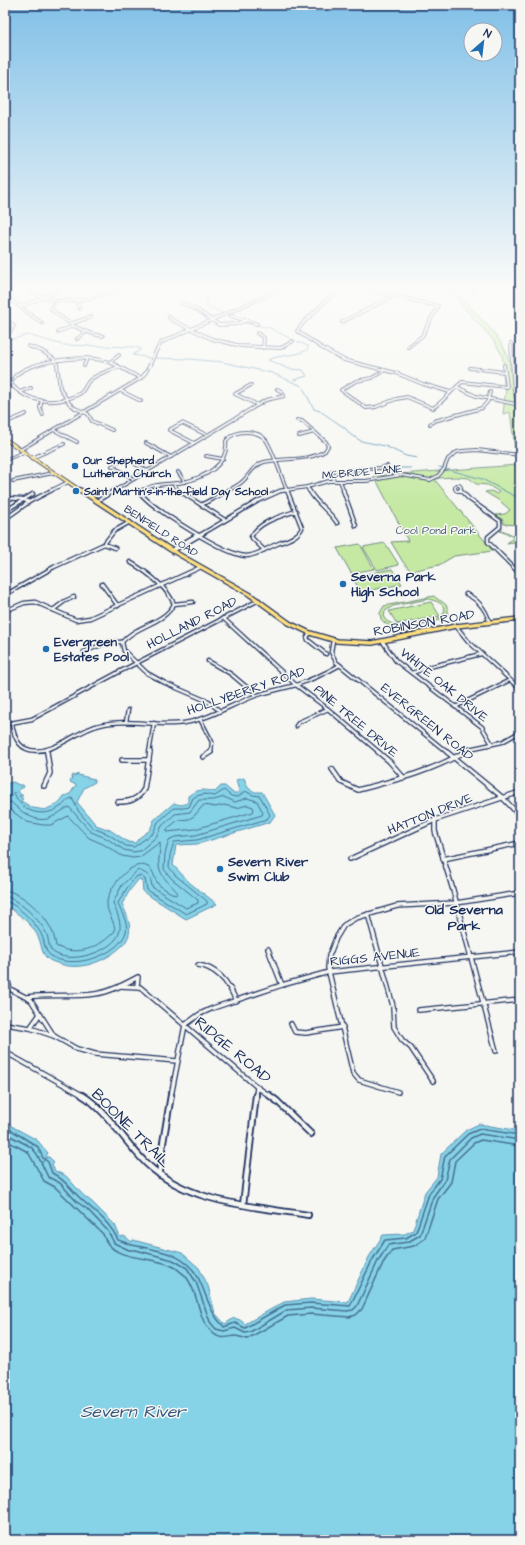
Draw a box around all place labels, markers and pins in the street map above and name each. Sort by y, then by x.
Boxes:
place label: Our Shepherd Lutheran Church [83,453,171,481]
marker: Our Shepherd Lutheran Church [70,461,80,471]
place label: Saint Martin's-in-the-field Day School [83,484,269,501]
marker: Saint Martin's-in-the-field Day School [71,486,81,496]
place label: Severna Park High School [350,568,437,603]
marker: Severna Park High School [338,579,348,589]
place label: Evergreen Estates Pool [54,633,129,666]
marker: Evergreen Estates Pool [41,644,51,654]
place label: Severn River Swim Club [227,853,309,886]
marker: Severn River Swim Club [215,864,225,874]

